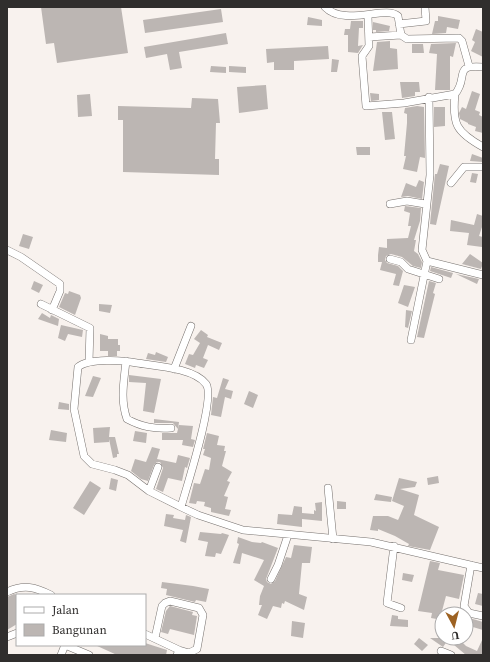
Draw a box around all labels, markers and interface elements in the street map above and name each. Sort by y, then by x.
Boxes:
legend [16,594,146,646]
text: Jalan [51,602,79,618]
north arrow [434,606,474,646]
text: Bangunan [52,622,107,638]
text: U [450,627,460,643]

